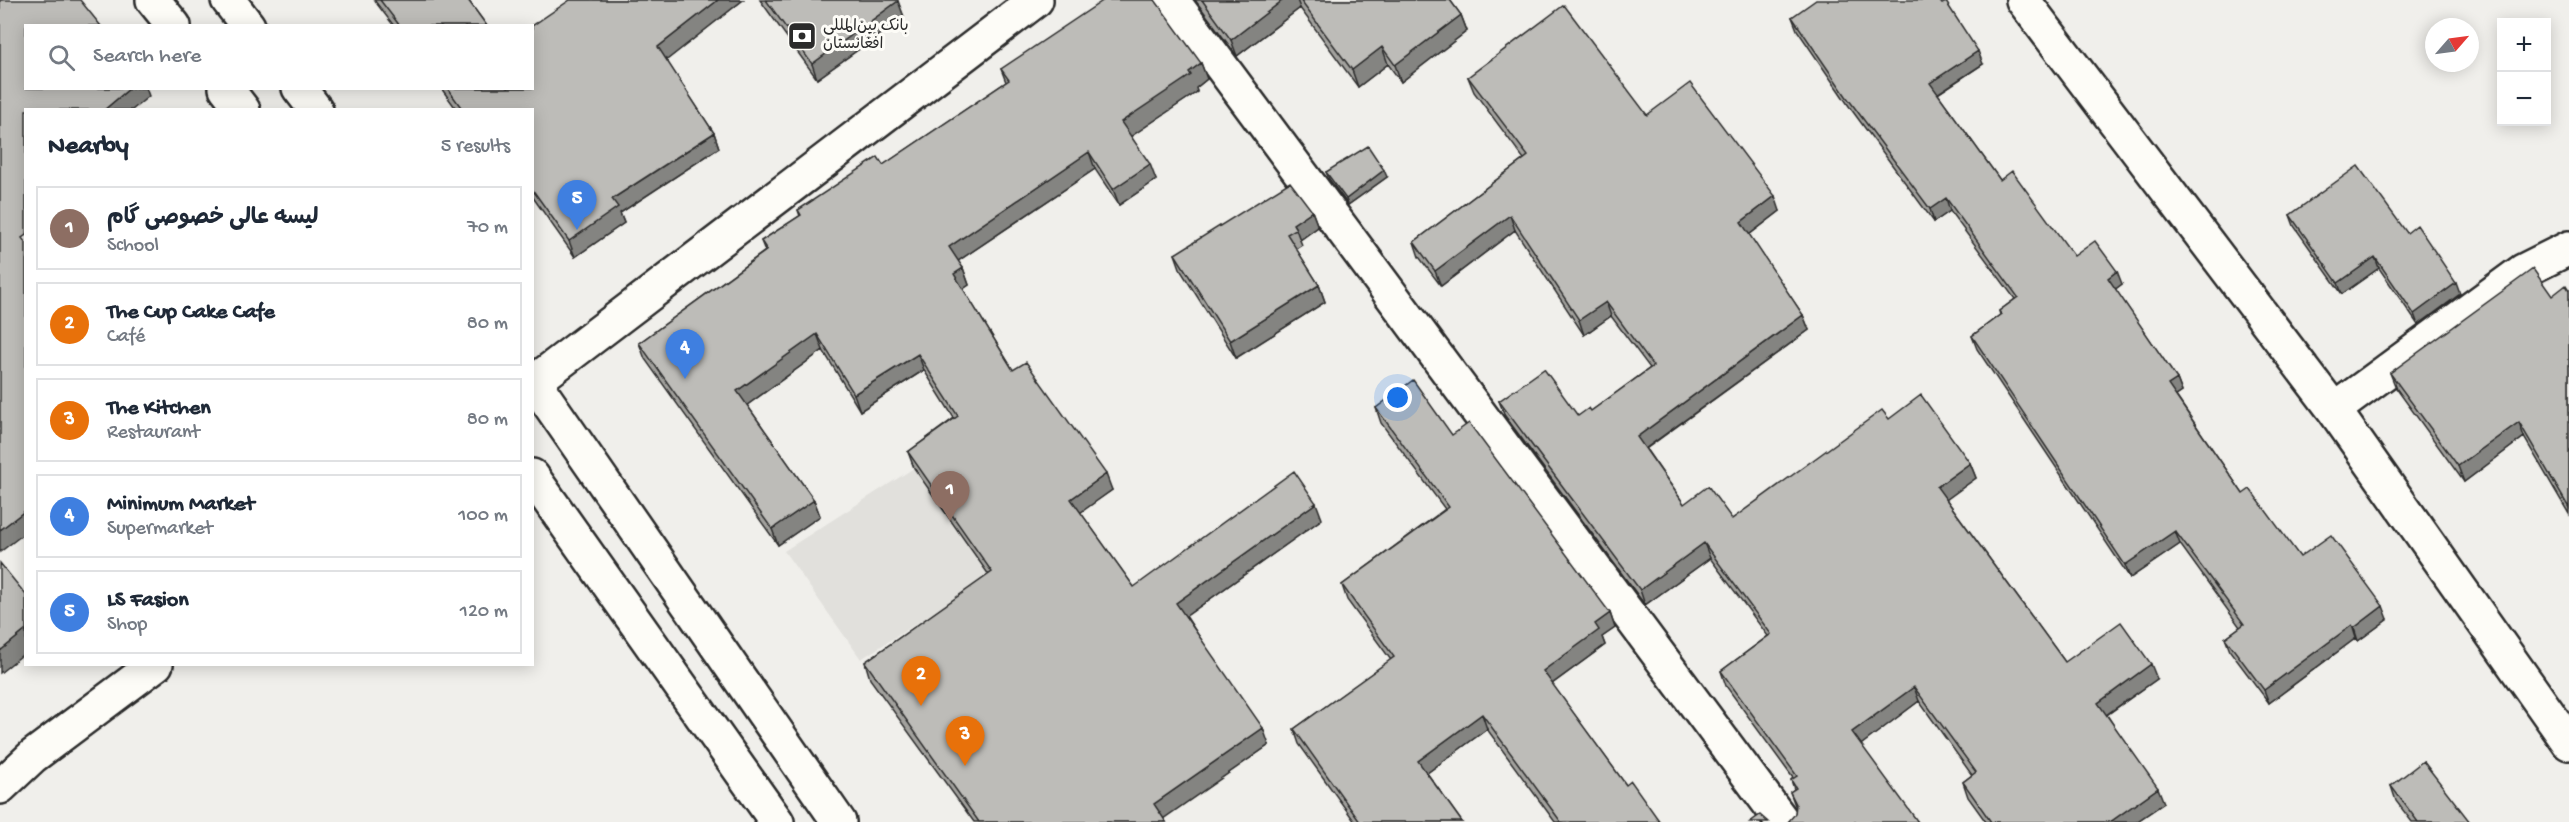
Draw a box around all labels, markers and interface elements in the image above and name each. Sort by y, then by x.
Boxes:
place label: بانک بین‌المللی افغانستان [823,17,909,55]
north arrow [2425,18,2479,72]
map controls [2497,18,2551,126]
button: + [2497,18,2551,72]
bank icon: بانک بین‌المللی افغانستان [786,20,818,52]
search box [24,24,534,90]
icon: search [45,41,78,74]
text: Search here [93,44,201,70]
button: − [2497,72,2551,126]
text: Nearby [48,132,129,163]
text: 5 results [441,136,510,159]
pin: 5 [558,180,596,230]
text: لیسه عالی خصوصی گام [107,206,318,232]
text: 1 [65,217,74,240]
text: 70 m [467,217,508,240]
text: School [107,235,159,258]
text: The Cup Cake Cafe [107,300,275,326]
text: 2 [65,313,74,336]
text: 80 m [467,313,508,336]
text: Café [107,326,145,349]
pin: 4 [666,330,704,379]
your location [1383,383,1412,412]
text: The Kitchen [107,396,211,422]
text: 3 [64,409,75,432]
text: 80 m [467,409,508,432]
text: Restaurant [107,422,200,445]
pin: 1 [930,472,970,521]
text: Minimum Market [107,492,254,518]
text: 4 [65,505,74,528]
text: 100 m [458,505,508,528]
text: Supermarket [107,518,213,541]
text: LS Fasion [107,588,189,614]
text: 5 [64,601,75,624]
text: 120 m [460,601,508,624]
text: Shop [107,614,147,637]
pin: 2 [902,656,940,706]
pin: 3 [946,716,984,766]

